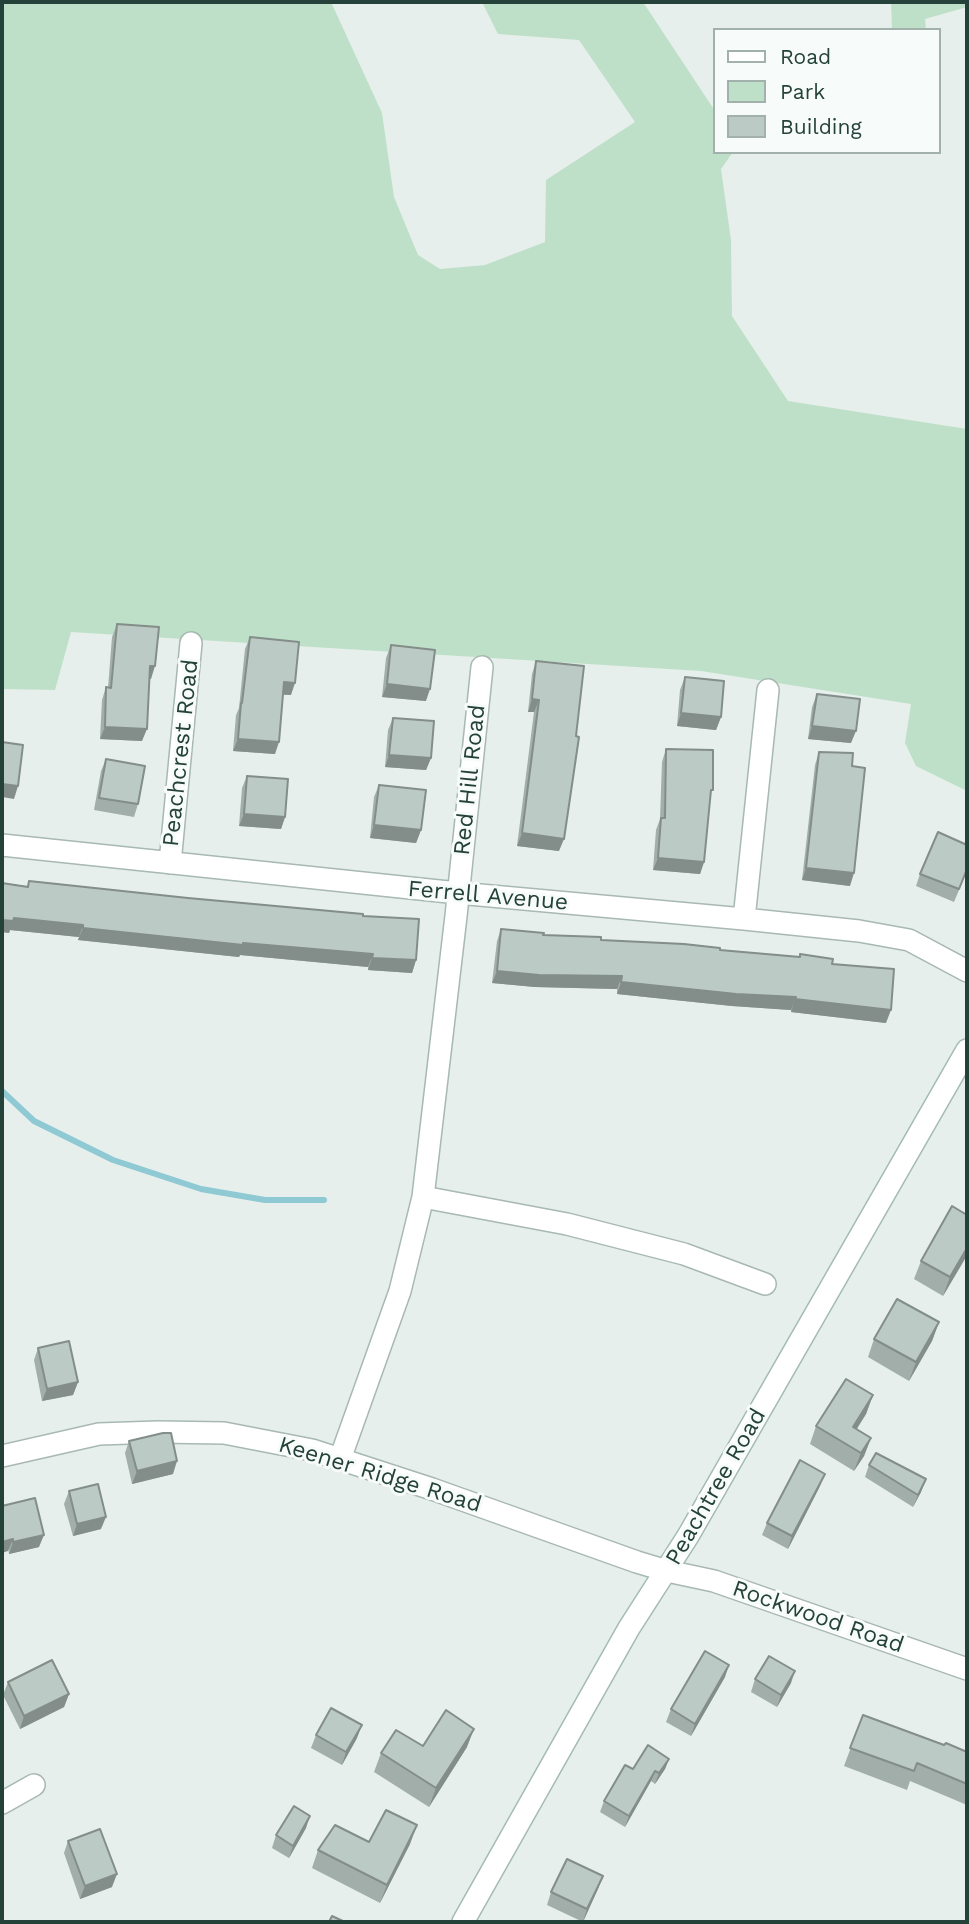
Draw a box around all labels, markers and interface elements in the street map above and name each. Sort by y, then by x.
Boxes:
legend [713,28,941,154]
text: Road [780,44,831,69]
text: Park [780,79,825,104]
text: Building [780,114,862,139]
street label: Peachcrest Road [157,658,205,848]
street label: Red Hill Road [448,703,492,857]
street label: Ferrell Avenue [407,875,569,917]
street label: Peachtree Road [660,1404,772,1570]
street label: Keener Ridge Road [275,1431,485,1519]
street label: Rockwood Road [729,1575,907,1659]

